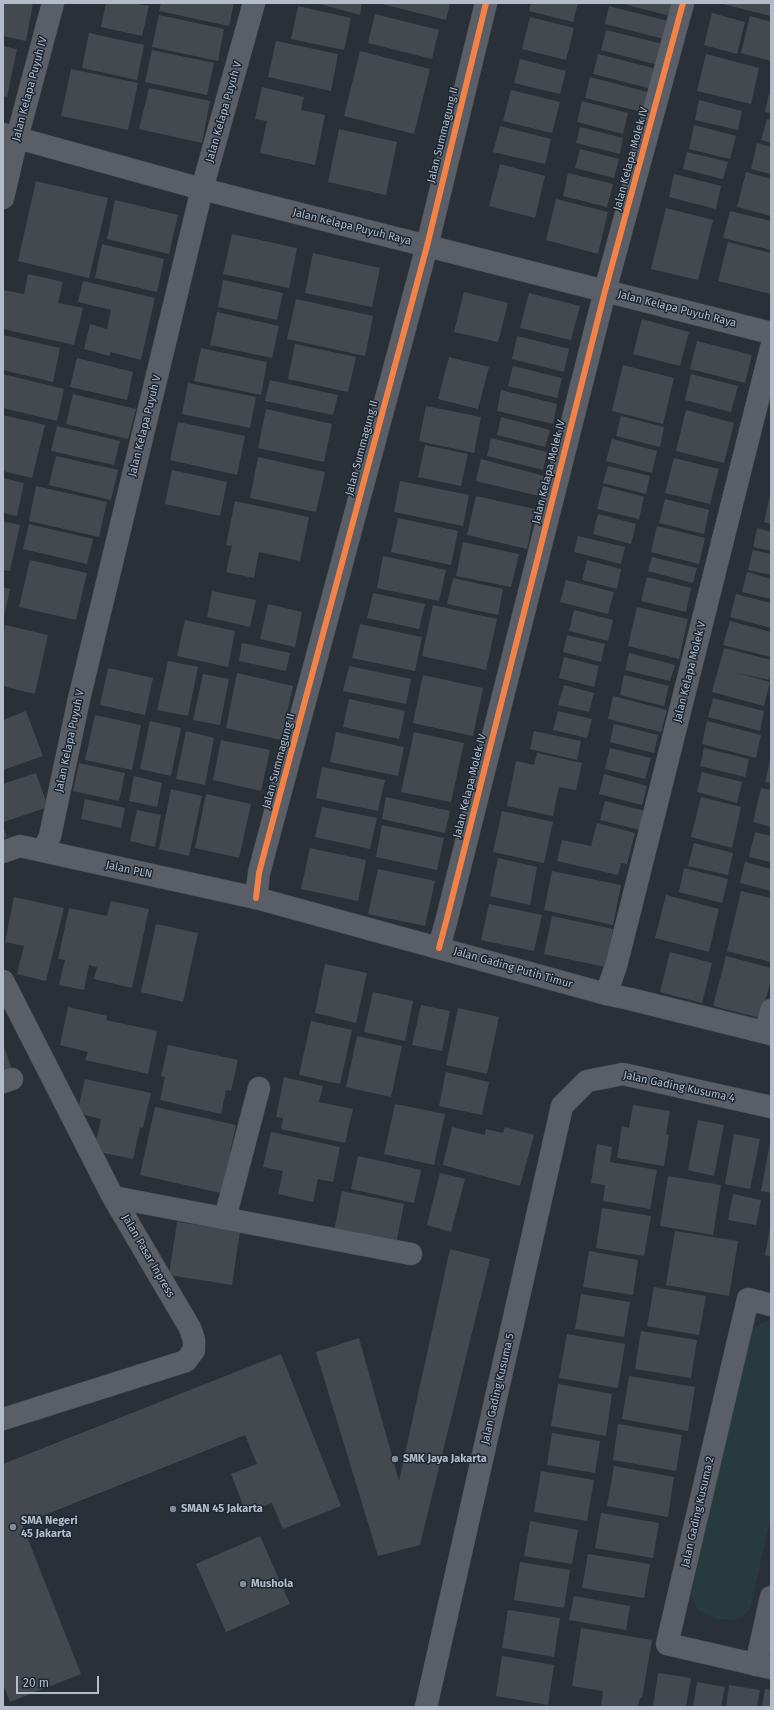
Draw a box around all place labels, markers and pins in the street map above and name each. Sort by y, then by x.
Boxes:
place label: SMK Jaya Jakarta [403,1452,487,1466]
marker: SMK Jaya Jakarta [390,1454,400,1464]
place label: SMAN 45 Jakarta [181,1502,263,1516]
marker: SMAN 45 Jakarta [168,1504,178,1514]
place label: SMA Negeri 45 Jakarta [21,1514,78,1540]
marker: SMA Negeri 45 Jakarta [8,1522,18,1532]
place label: Mushola [251,1577,293,1591]
marker: Mushola [238,1579,248,1589]

